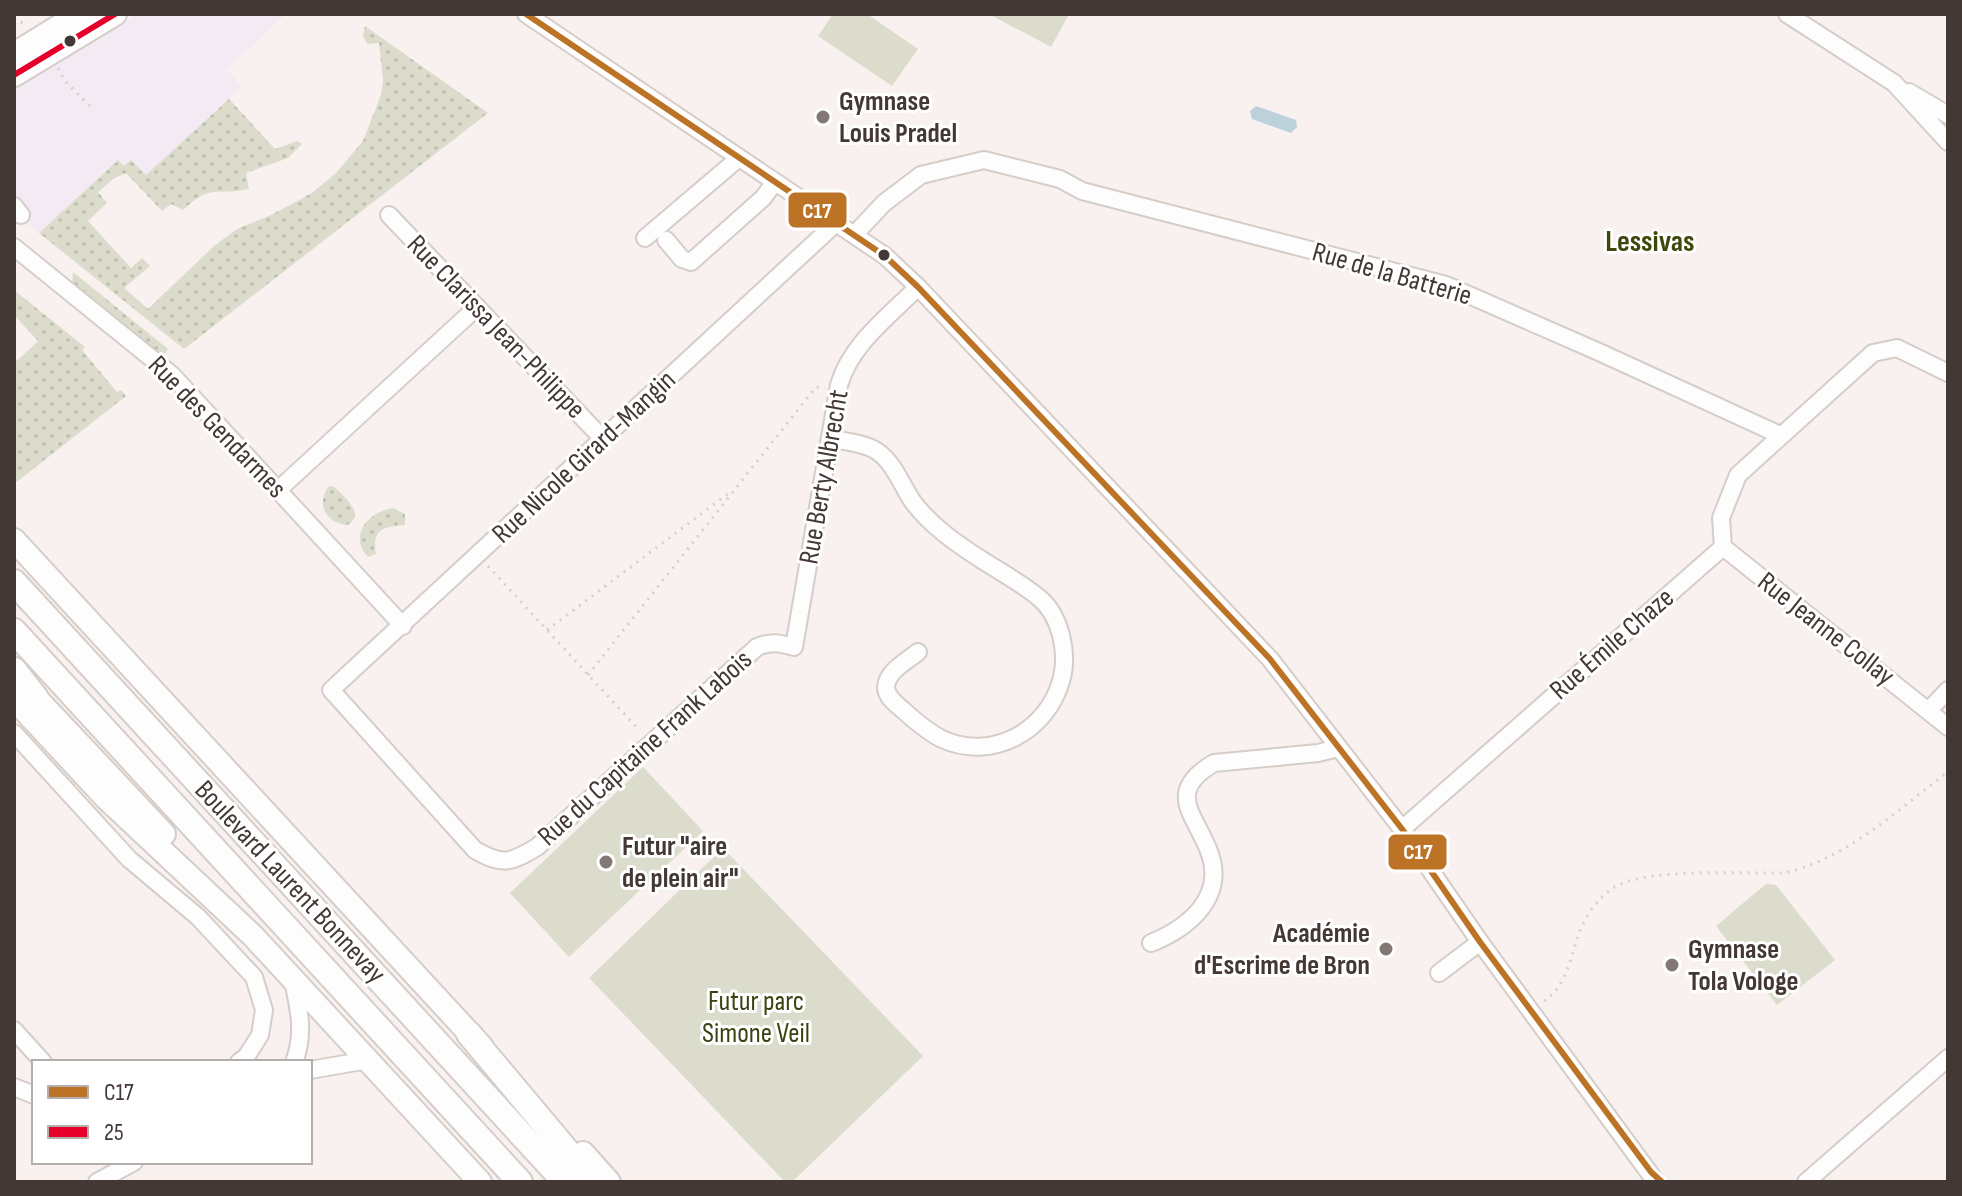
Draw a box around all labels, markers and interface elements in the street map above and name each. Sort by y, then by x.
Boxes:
unlabelled marker [62,33,78,49]
place label: Gymnase Louis Pradel [839,85,957,150]
marker: Gymnase Louis Pradel [814,108,832,126]
line badge: C17 [787,191,848,229]
text: C17 [802,198,832,225]
district label: Lessivas [1605,224,1695,260]
street label: Rue Clarissa Jean-Philippe [400,228,592,426]
street label: Rue de la Batterie [1309,236,1475,312]
unlabelled marker [876,247,892,263]
street label: Rue des Gendarmes [141,349,293,505]
street label: Rue Nicole Girard-Mangin [486,364,682,550]
street label: Rue Berty Albrecht [792,387,856,567]
street label: Rue Jeanne Collay [1751,565,1901,693]
street label: Rue Émile Chaze [1543,581,1681,707]
street label: Rue du Capitaine Frank Labois [531,643,759,853]
street label: Boulevard Laurent Bonnevay [188,774,392,990]
place label: Futur "aire de plein air" [622,830,739,895]
line badge: C17 [1387,833,1448,871]
text: C17 [1403,839,1433,866]
marker: Futur "aire de plein air" [597,853,615,871]
place label: Académie d'Escrime de Bron [1194,917,1370,982]
place label: Gymnase Tola Vologe [1688,933,1798,998]
marker: Académie d'Escrime de Bron [1377,940,1395,958]
marker: Gymnase Tola Vologe [1663,956,1681,974]
park label: Futur parc Simone Veil [702,985,810,1050]
legend [32,1060,312,1164]
text: C17 [104,1078,134,1107]
text: 25 [104,1118,124,1147]

